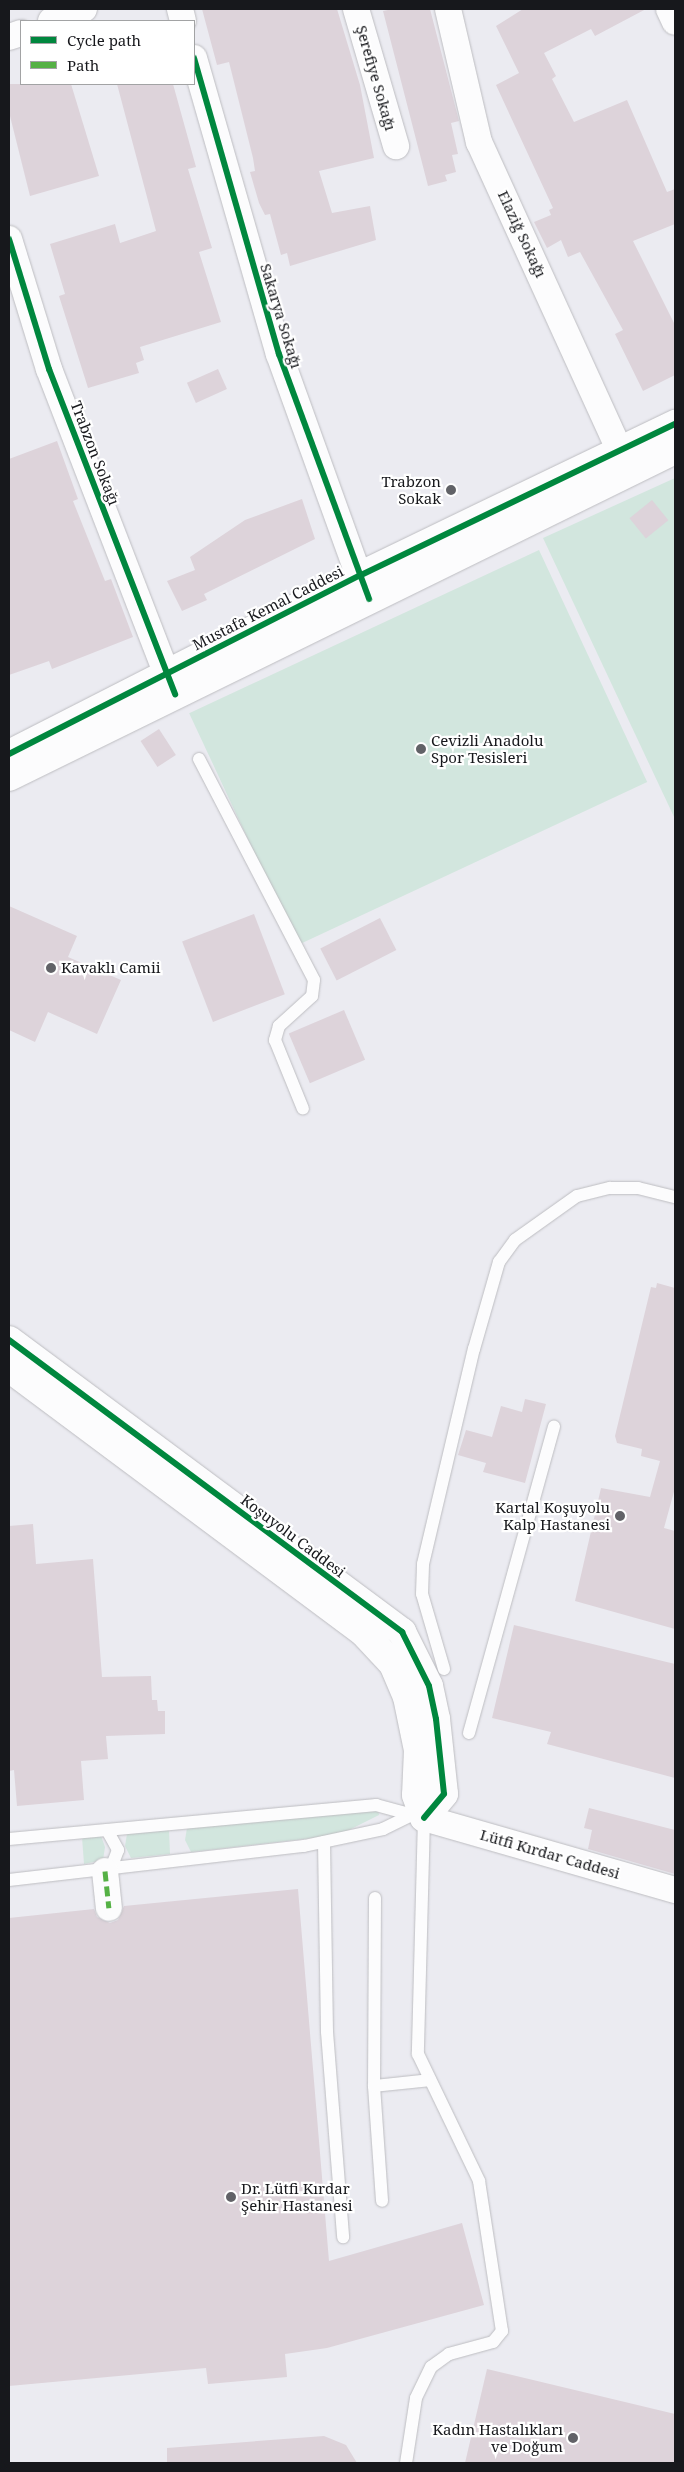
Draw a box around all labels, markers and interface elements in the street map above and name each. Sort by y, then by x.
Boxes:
legend [20,20,195,85]
street label: Şerefiye Sokağı [352,23,400,133]
text: Cycle path [67,30,141,50]
text: Path [67,55,99,75]
street label: Elaziğ Sokağı [494,188,550,280]
street label: Sakarya Sokağı [257,261,305,371]
street label: Trabzon Sokağı [67,398,123,508]
place label: Trabzon Sokak [381,472,441,507]
marker: Trabzon Sokak [445,484,457,496]
street label: Mustafa Kemal Caddesi [190,562,346,654]
place label: Cevizli Anadolu Spor Tesisleri [431,731,543,766]
marker: Cevizli Anadolu Spor Tesisleri [415,743,427,755]
place label: Kavaklı Camii [61,959,161,977]
marker: Kavaklı Camii [45,962,57,974]
street label: Koşuyolu Caddesi [237,1491,349,1581]
place label: Kartal Koşuyolu Kalp Hastanesi [495,1498,610,1533]
marker: Kartal Koşuyolu Kalp Hastanesi [614,1510,626,1522]
street label: Lütfi Kırdar Caddesi [478,1825,622,1883]
place label: Dr. Lütfi Kırdar Şehir Hastanesi [241,2179,353,2214]
marker: Dr. Lütfi Kırdar Şehir Hastanesi [225,2191,237,2203]
place label: Kadın Hastalıkları ve Doğum [432,2420,563,2455]
marker: Kadın Hastalıkları ve Doğum [567,2432,579,2444]

